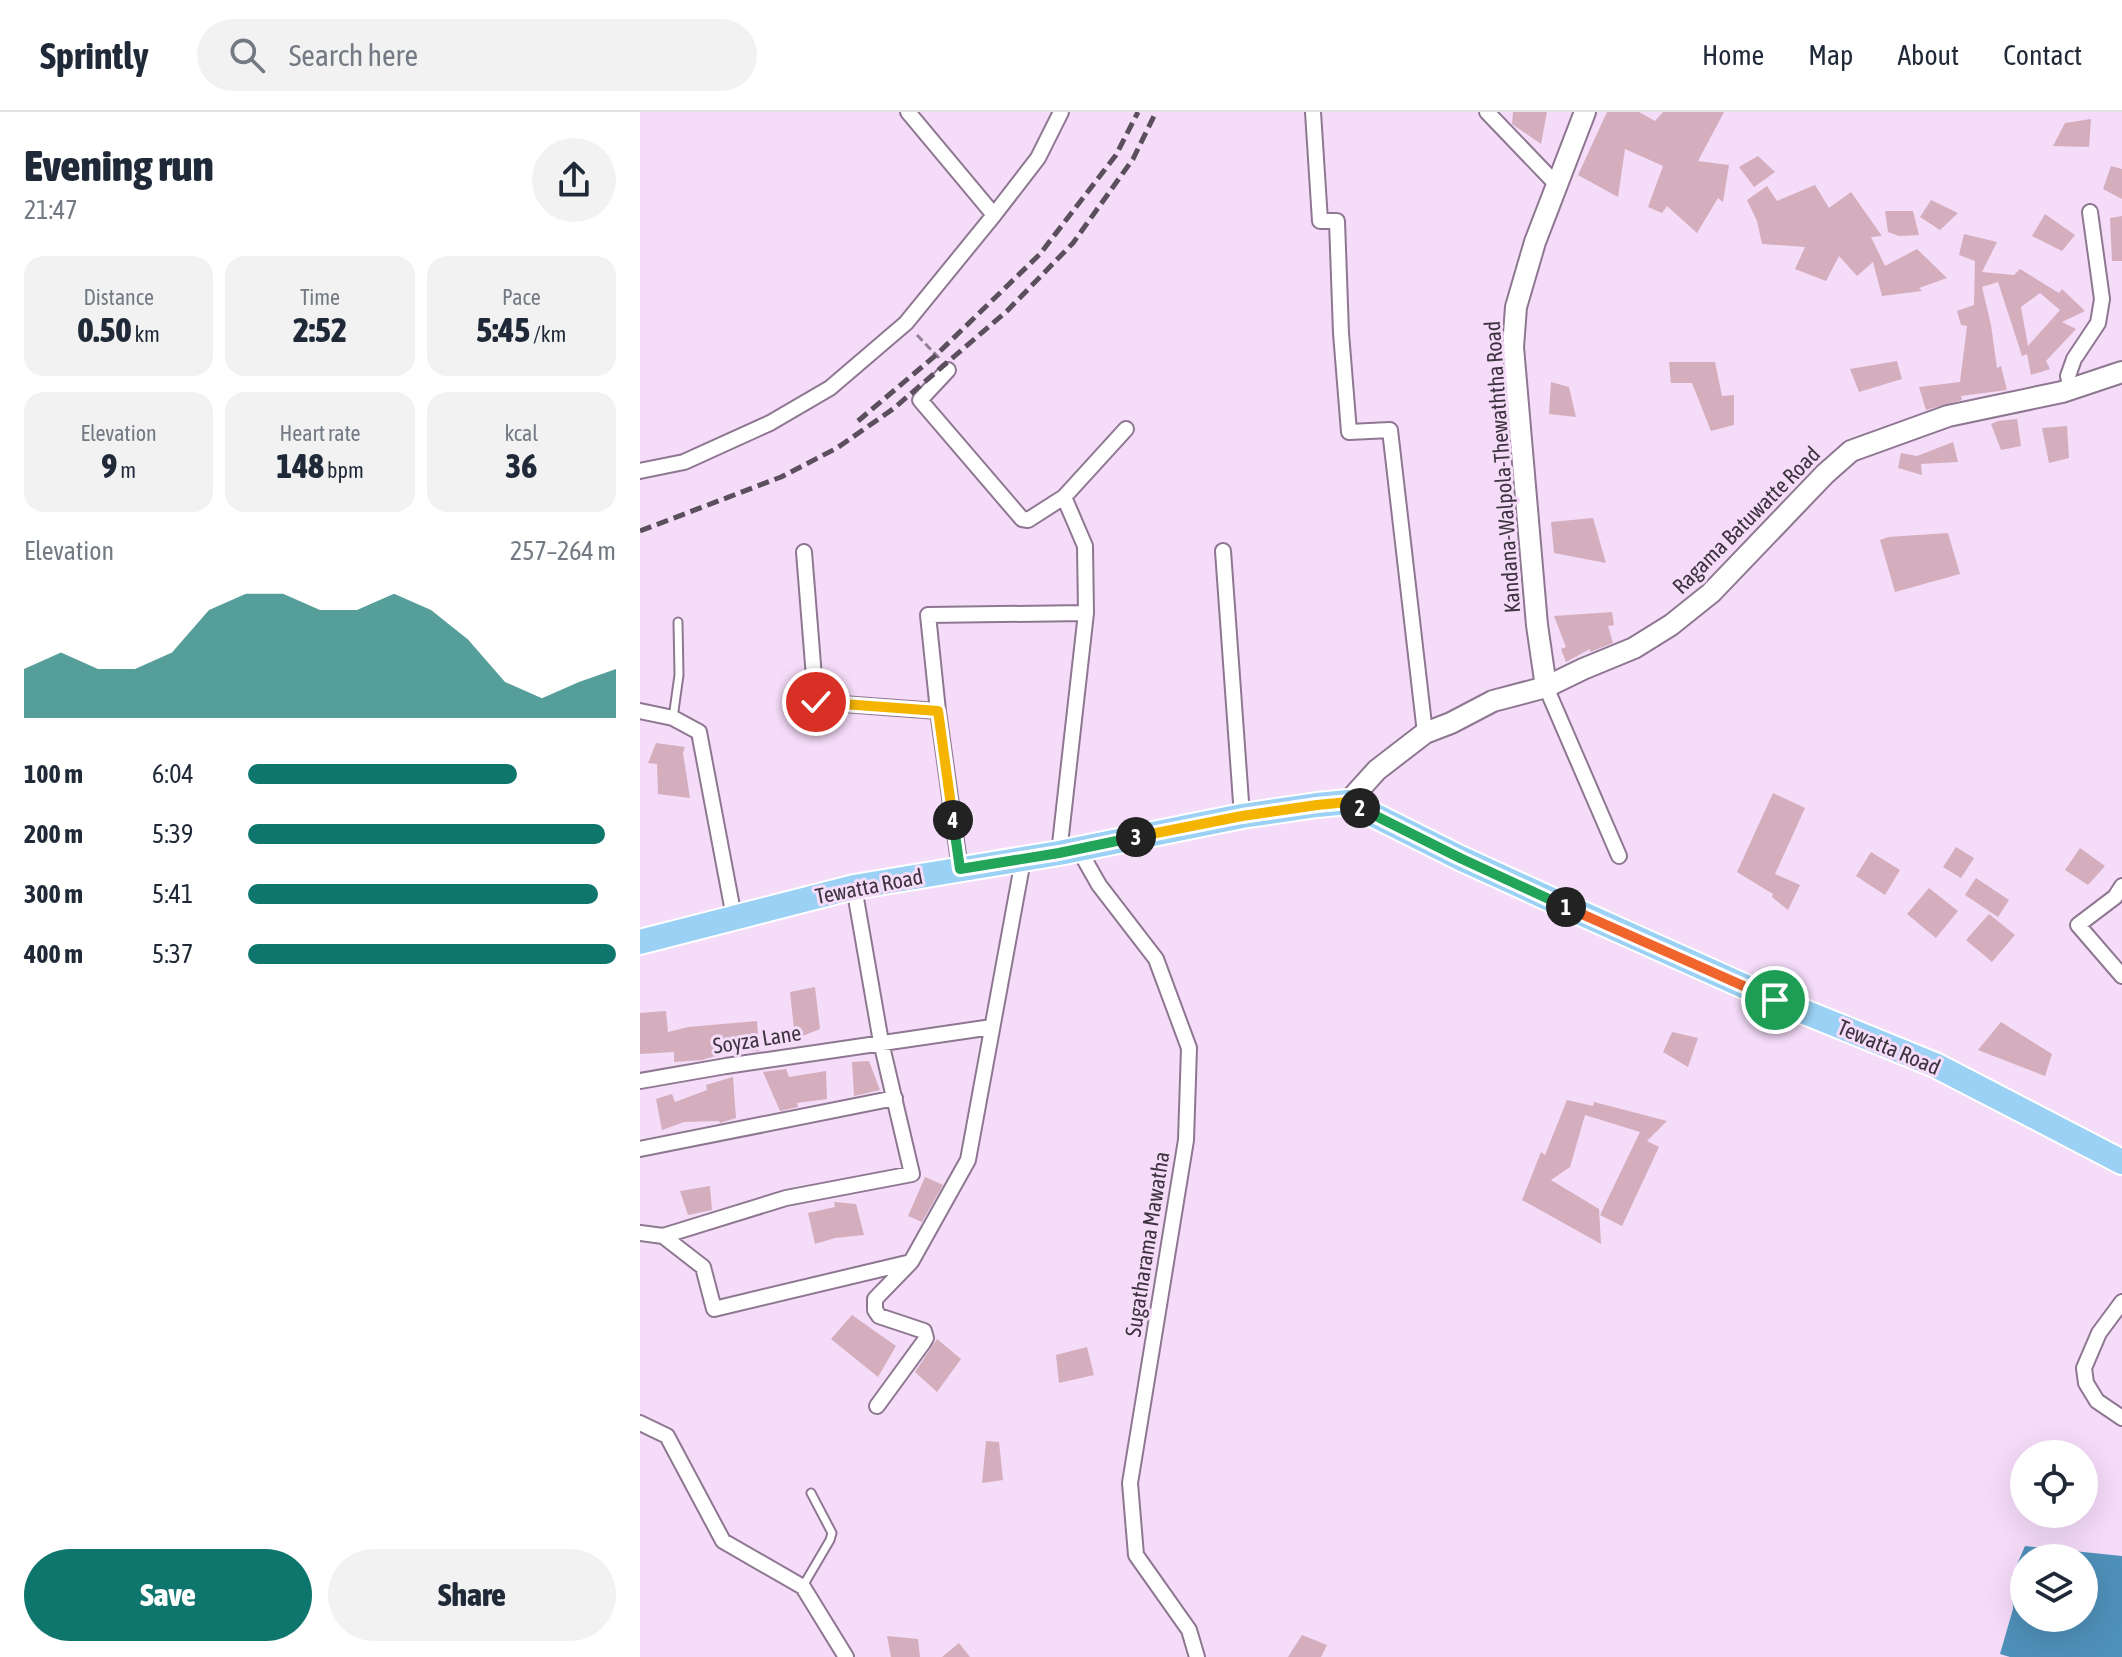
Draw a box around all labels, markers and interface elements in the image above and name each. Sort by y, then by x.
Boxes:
search box [197,19,757,91]
icon: search [225,33,269,77]
text: Sprintly [40,34,149,77]
text: Search here [289,38,418,72]
text: Home [1702,39,1764,71]
text: Map [1808,39,1853,71]
text: About [1897,39,1959,71]
text: Contact [2003,39,2082,71]
button: share [532,138,616,222]
text: Evening run [24,140,214,190]
text: 21:47 [24,195,78,225]
text: Distance [83,284,154,310]
text: Time [300,284,340,310]
text: Pace [502,284,541,310]
text: 0.50 [77,310,131,349]
text: 2:52 [293,310,347,349]
text: 5:45 [476,310,530,349]
street label: Kandana-Walpola-Thewaththa Road [1479,320,1525,614]
text: km [131,321,160,347]
text: /km [530,321,566,347]
text: Elevation [81,420,157,446]
text: Heart rate [279,420,361,446]
text: kcal [505,420,538,446]
street label: Ragama Batuwatte Road [1667,441,1825,599]
text: 9 [101,446,117,485]
text: 148 [276,446,324,485]
text: 36 [505,446,537,485]
text: m [117,457,136,483]
text: bpm [324,457,364,483]
text: Elevation [24,536,114,566]
text: 257–264 m [510,536,616,566]
pin [782,668,850,736]
icon: check [794,680,838,724]
text: 100 m [24,759,83,789]
text: 6:04 [152,759,194,789]
pin: 2 [1340,788,1380,828]
text: 2 [1355,795,1365,821]
pin: 4 [933,800,973,840]
text: 4 [948,807,958,833]
pin: 3 [1116,817,1156,857]
text: 200 m [24,819,83,849]
text: 5:39 [152,819,193,849]
text: 3 [1131,824,1141,850]
street label: Tewatta Road [813,863,925,909]
text: 300 m [24,879,83,909]
text: 5:41 [152,879,193,909]
pin: 1 [1546,887,1586,927]
text: 1 [1561,894,1571,920]
text: 400 m [24,939,83,969]
text: 5:37 [152,939,193,969]
pin [1741,966,1809,1034]
icon: arrive [1753,978,1797,1022]
street label: Tewatta Road [1834,1014,1944,1080]
street label: Soyza Lane [711,1019,803,1059]
street label: Sugatharama Mawatha [1120,1150,1174,1338]
map controls [2010,1440,2098,1632]
button: locate [2010,1440,2098,1528]
button: layers [2010,1544,2098,1632]
button: Save [24,1549,312,1641]
button: Share [328,1549,616,1641]

